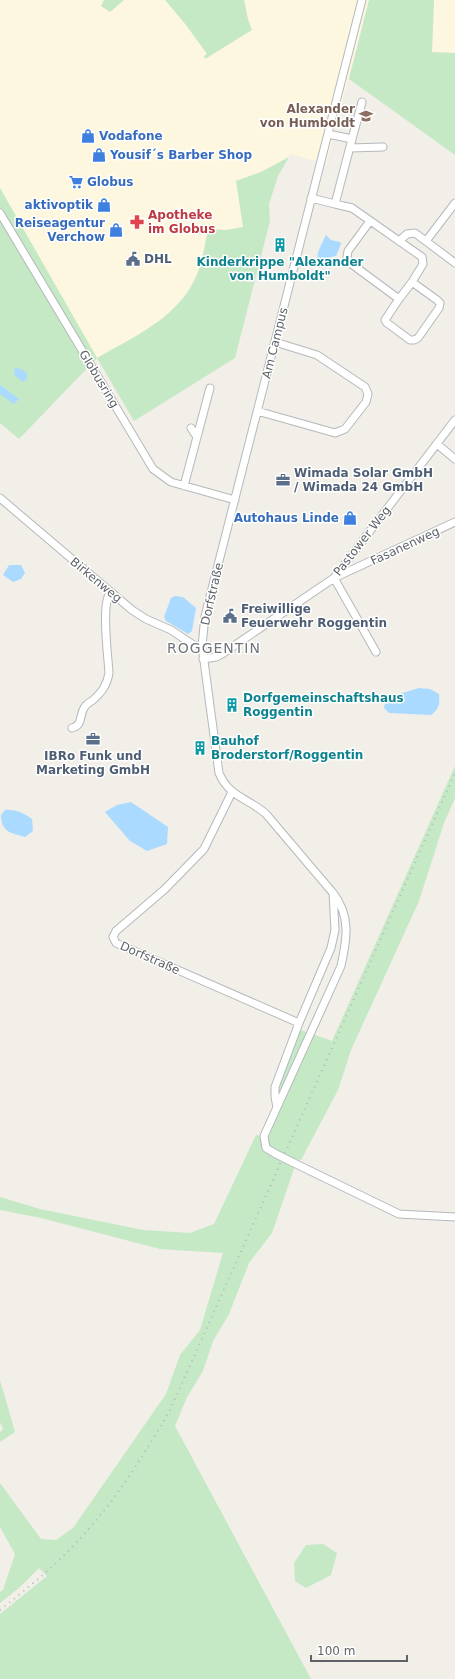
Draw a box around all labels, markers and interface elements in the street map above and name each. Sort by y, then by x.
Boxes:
place label: Alexander von Humboldt [260,102,355,130]
school or university icon: Alexander von Humboldt [358,108,374,124]
shop icon: Vodafone [80,128,96,144]
place label: Vodafone [99,129,163,143]
shop icon: Yousif´s Barber Shop [91,147,107,163]
place label: Yousif´s Barber Shop [109,148,253,162]
supermarket icon: Globus [68,174,84,190]
place label: Globus [87,175,133,189]
shop icon: aktivoptik [96,197,112,213]
place label: aktivoptik [25,198,94,212]
place label: Apotheke im Globus [148,208,215,236]
pharmacy icon: Apotheke im Globus [129,214,145,230]
place label: Reiseagentur Verchow [15,216,105,244]
shop icon: Reiseagentur Verchow [108,222,124,238]
building icon: Kinderkrippe "Alexander von Humboldt" [272,237,288,253]
public building icon: DHL [125,251,141,267]
place label: DHL [144,252,172,266]
place label: Kinderkrippe "Alexander von Humboldt" [197,255,364,283]
street label: Am Campus [259,306,291,380]
street label: Globusring [76,348,122,410]
place label: Wimada Solar GmbH / Wimada 24 GmbH [294,466,433,494]
office icon: Wimada Solar GmbH / Wimada 24 GmbH [275,472,291,488]
street label: Pastower Weg [330,503,394,579]
shop icon: Autohaus Linde [342,510,358,526]
place label: Autohaus Linde [234,511,339,525]
street label: Fasanenweg [368,524,442,568]
street label: Birkenweg [67,554,125,606]
street label: Dorfstraße [198,561,226,627]
place label: Freiwillige Feuerwehr Roggentin [241,602,387,630]
public building icon: Freiwillige Feuerwehr Roggentin [222,608,238,624]
district label: ROGGENTIN [167,640,261,656]
place label: Dorfgemeinschaftshaus Roggentin [243,691,404,719]
building icon: Dorfgemeinschaftshaus Roggentin [224,697,240,713]
office icon: IBRo Funk und Marketing GmbH [85,731,101,747]
place label: Bauhof Broderstorf/Roggentin [211,734,363,762]
building icon: Bauhof Broderstorf/Roggentin [192,740,208,756]
place label: IBRo Funk und Marketing GmbH [36,749,150,777]
street label: Dorfstraße [118,939,182,977]
scale bar [311,1637,407,1663]
text: 100 m [317,1644,355,1658]

